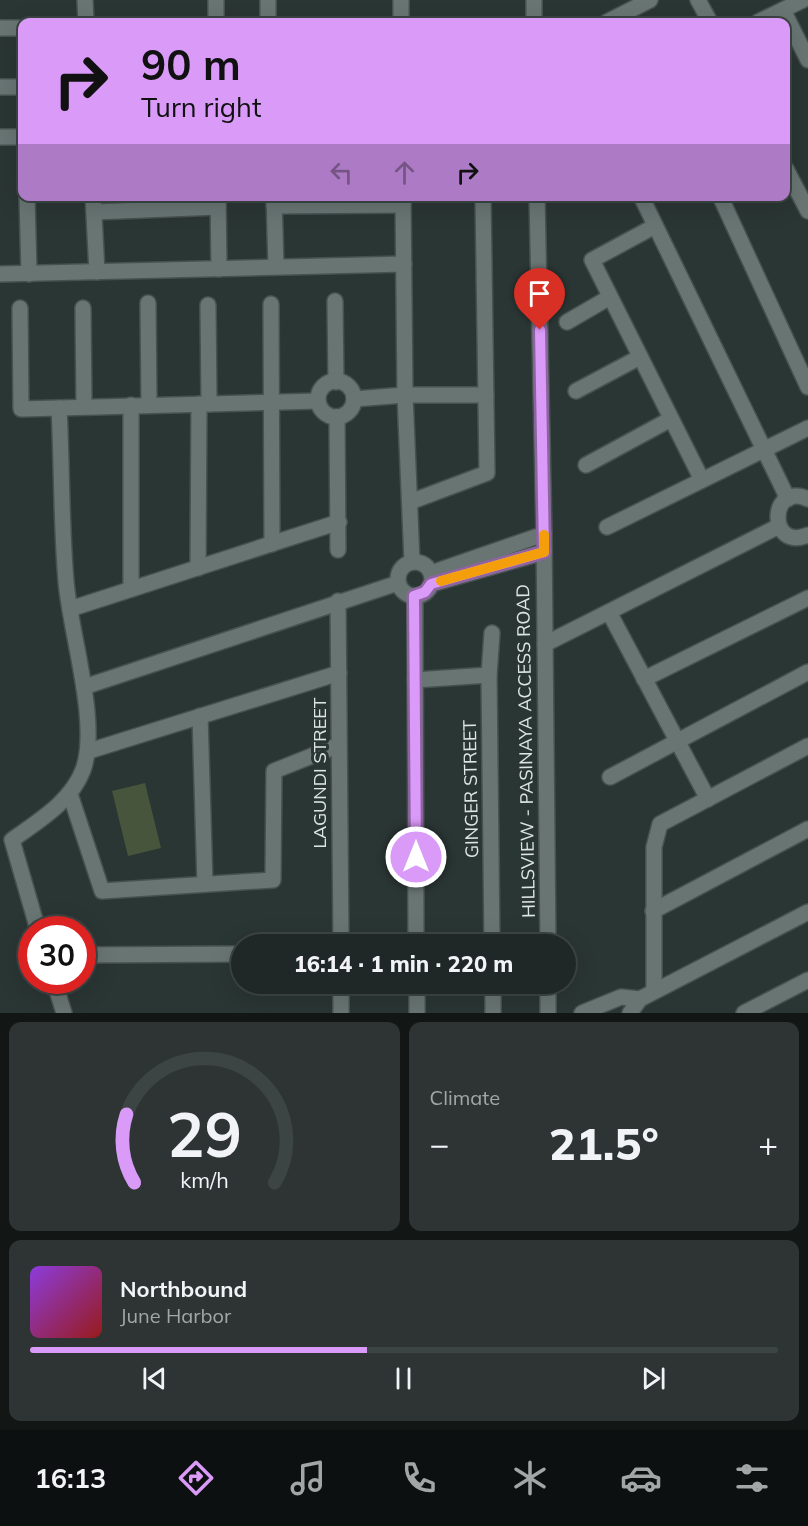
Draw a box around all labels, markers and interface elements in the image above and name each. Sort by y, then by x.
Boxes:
text: 90 m [141,38,241,91]
icon: right [42,42,120,120]
text: Turn right [141,90,261,124]
icon: left [325,156,358,189]
icon: ahead [388,156,421,189]
icon: right [451,156,484,189]
pin [514,268,565,330]
icon: arrive [523,277,556,310]
street label: HILLSVIEW - PASINAYA ACCESS ROAD [511,584,540,918]
street label: LAGUNDI STREET [308,697,331,849]
street label: GINGER STREET [458,720,483,858]
position arrow [384,825,448,889]
speed limit sign: 30 [18,916,96,994]
text: 16:14 · 1 min · 220 m [294,950,513,978]
text: Climate [430,1085,500,1110]
text: 29 [167,1094,242,1173]
text: 21.5° [549,1115,659,1171]
text: − [430,1123,449,1164]
text: + [758,1123,778,1164]
text: km/h [180,1167,228,1194]
text: Northbound [120,1275,247,1303]
text: June Harbor [120,1303,231,1328]
icon: previous [138,1362,171,1395]
icon: pause [387,1362,420,1395]
icon: next [637,1362,670,1395]
icon: directions [175,1457,217,1499]
icon: music [287,1457,329,1499]
icon: phone [398,1457,440,1499]
icon: climate [509,1457,551,1499]
icon: car [620,1457,662,1499]
icon: filters [731,1457,773,1499]
text: 16:13 [35,1461,106,1495]

